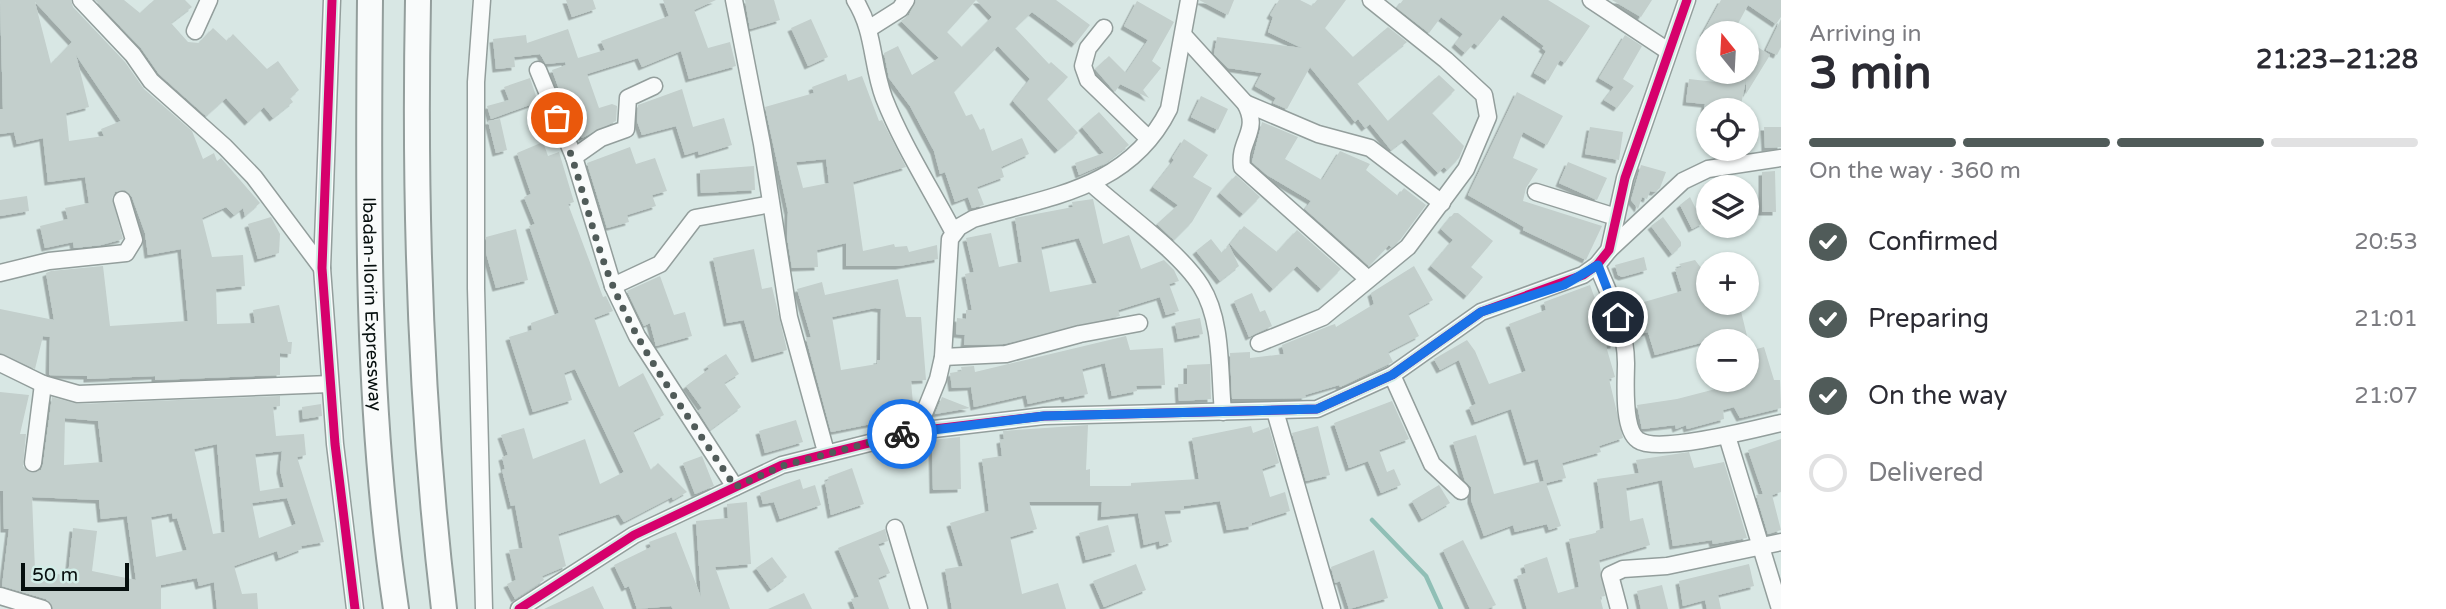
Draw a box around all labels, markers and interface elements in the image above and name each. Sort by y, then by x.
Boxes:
text: Arriving in [1809,20,1922,48]
north arrow [1696,21,1759,84]
map controls [1696,21,1759,392]
text: 21:23–21:28 [2256,44,2418,75]
text: 3 min [1809,46,1932,101]
pin [527,88,587,148]
button: locate [1696,98,1759,161]
icon: bag [538,99,576,137]
text: On the way · 360 m [1809,157,2021,185]
button: layers [1696,175,1759,238]
street label: Ibadan-Ilorin Expressway [358,197,387,412]
icon: check [1809,223,1847,261]
text: Confirmed [1868,226,1998,257]
text: 20:53 [2354,228,2418,256]
button: + [1696,252,1759,315]
pin [1588,287,1648,347]
icon: home [1599,298,1637,336]
icon: check [1809,300,1847,338]
text: Preparing [1868,303,1989,334]
text: 21:01 [2354,305,2418,333]
button: − [1696,329,1759,392]
icon: check [1809,377,1847,415]
text: On the way [1868,380,2008,411]
text: 21:07 [2354,382,2418,410]
courier [867,399,937,469]
icon: bike [883,415,921,453]
text: Delivered [1868,457,1984,488]
scale bar [21,560,130,592]
text: 50 m [32,564,78,586]

